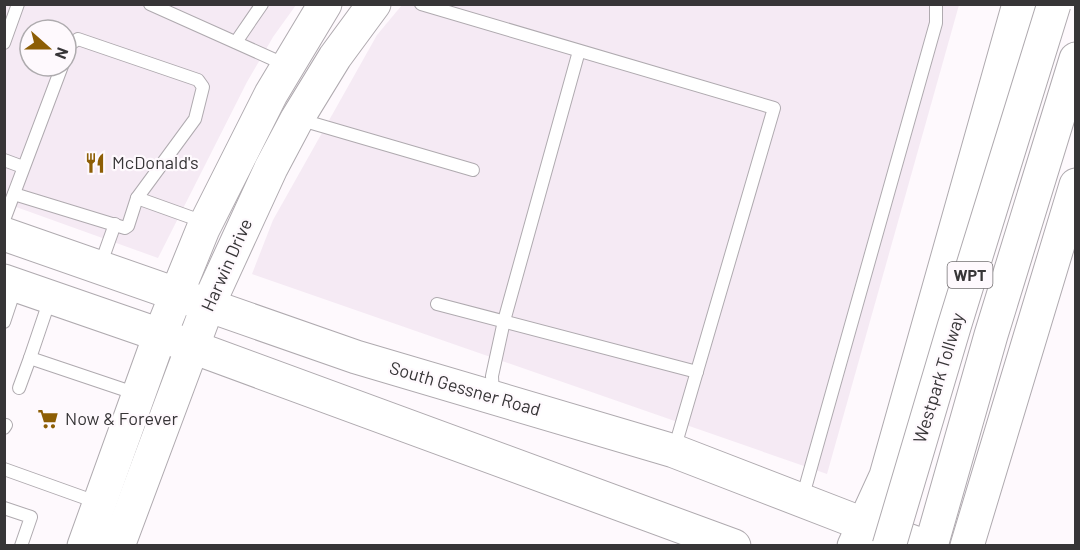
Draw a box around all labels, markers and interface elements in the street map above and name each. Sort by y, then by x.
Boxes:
north arrow [18,18,78,78]
text: N [52,45,73,62]
restaurant icon: McDonald's [83,151,107,175]
place label: McDonald's [112,151,199,173]
street label: Harwin Drive [196,215,256,314]
road number: WPT [948,262,992,288]
street label: Westpark Tollway [908,310,968,446]
street label: South Gessner Road [387,356,543,420]
supermarket icon: Now & Forever [36,407,60,431]
place label: Now & Forever [65,407,179,429]

